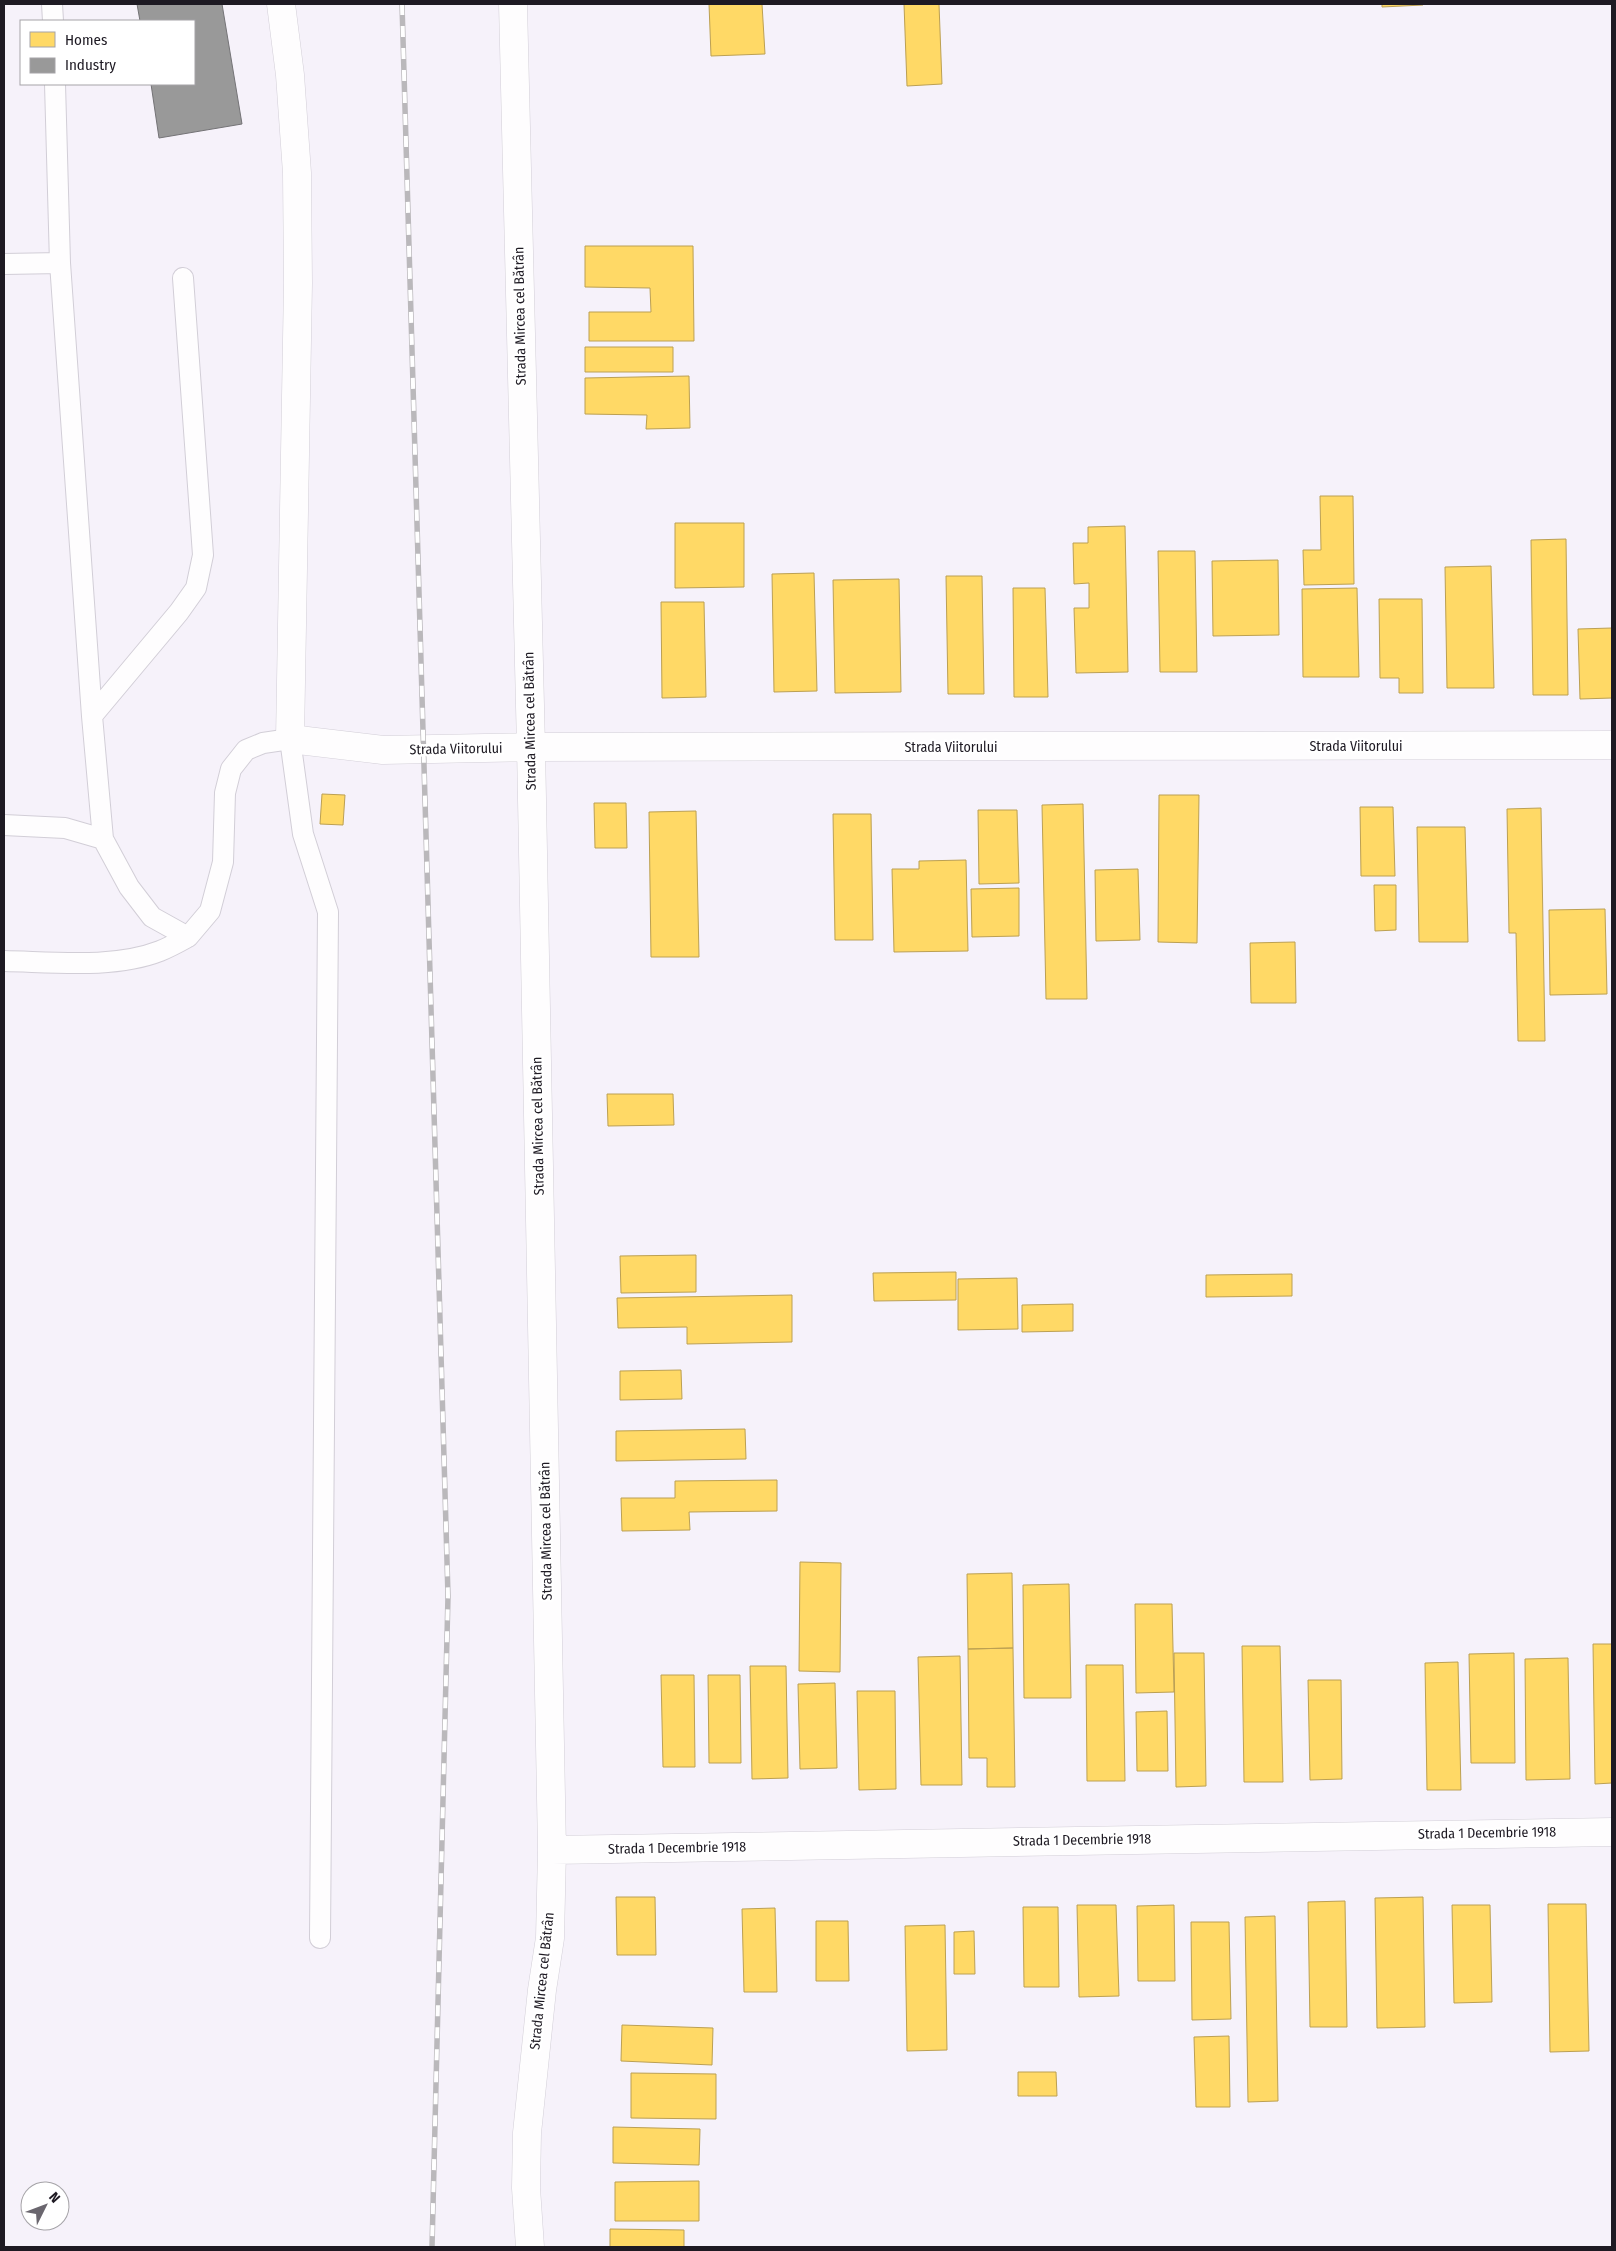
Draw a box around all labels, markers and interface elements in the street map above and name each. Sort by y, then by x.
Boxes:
legend [20,20,195,85]
text: Homes [65,31,107,49]
text: Industry [65,56,116,74]
street label: Strada Mircea cel Bătrân [510,247,530,385]
street label: Strada Mircea cel Bătrân [520,652,540,790]
street label: Strada Viitorului [1309,738,1403,755]
street label: Strada Viitorului [904,739,998,756]
street label: Strada Viitorului [409,740,503,758]
street label: Strada Mircea cel Bătrân [528,1057,548,1195]
street label: Strada Mircea cel Bătrân [536,1462,556,1600]
street label: Strada 1 Decembrie 1918 [1418,1823,1556,1843]
street label: Strada 1 Decembrie 1918 [1013,1830,1151,1850]
street label: Strada 1 Decembrie 1918 [608,1838,746,1858]
street label: Strada Mircea cel Bătrân [526,1911,558,2051]
north arrow [20,2181,70,2231]
text: N [45,2189,63,2206]

